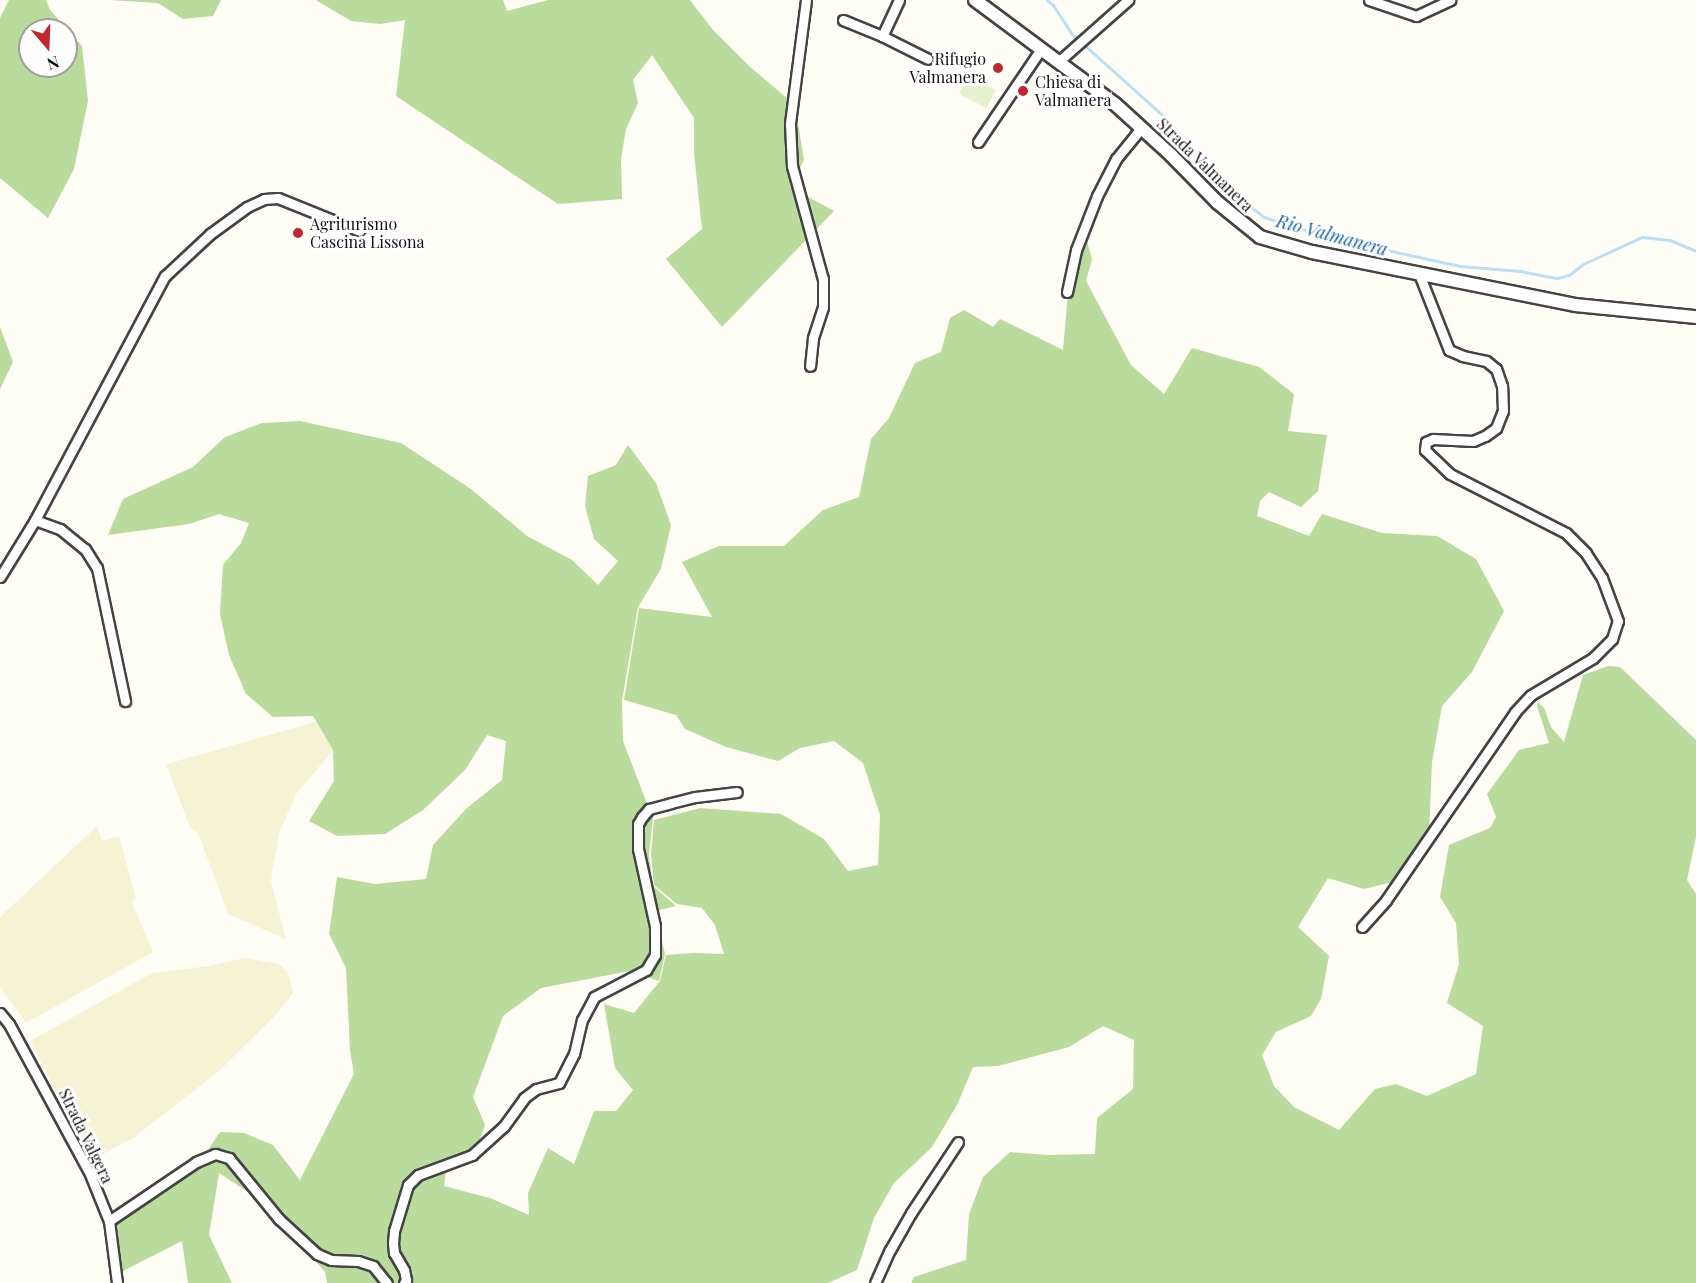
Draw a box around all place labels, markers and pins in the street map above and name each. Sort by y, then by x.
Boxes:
place label: Rifugio Valmanera [909,49,986,87]
marker: Rifugio Valmanera [991,61,1005,75]
place label: Chiesa di Valmanera [1035,72,1112,110]
marker: Chiesa di Valmanera [1016,84,1030,98]
place label: Agriturismo Cascina Lissona [310,214,425,252]
marker: Agriturismo Cascina Lissona [291,226,305,240]

